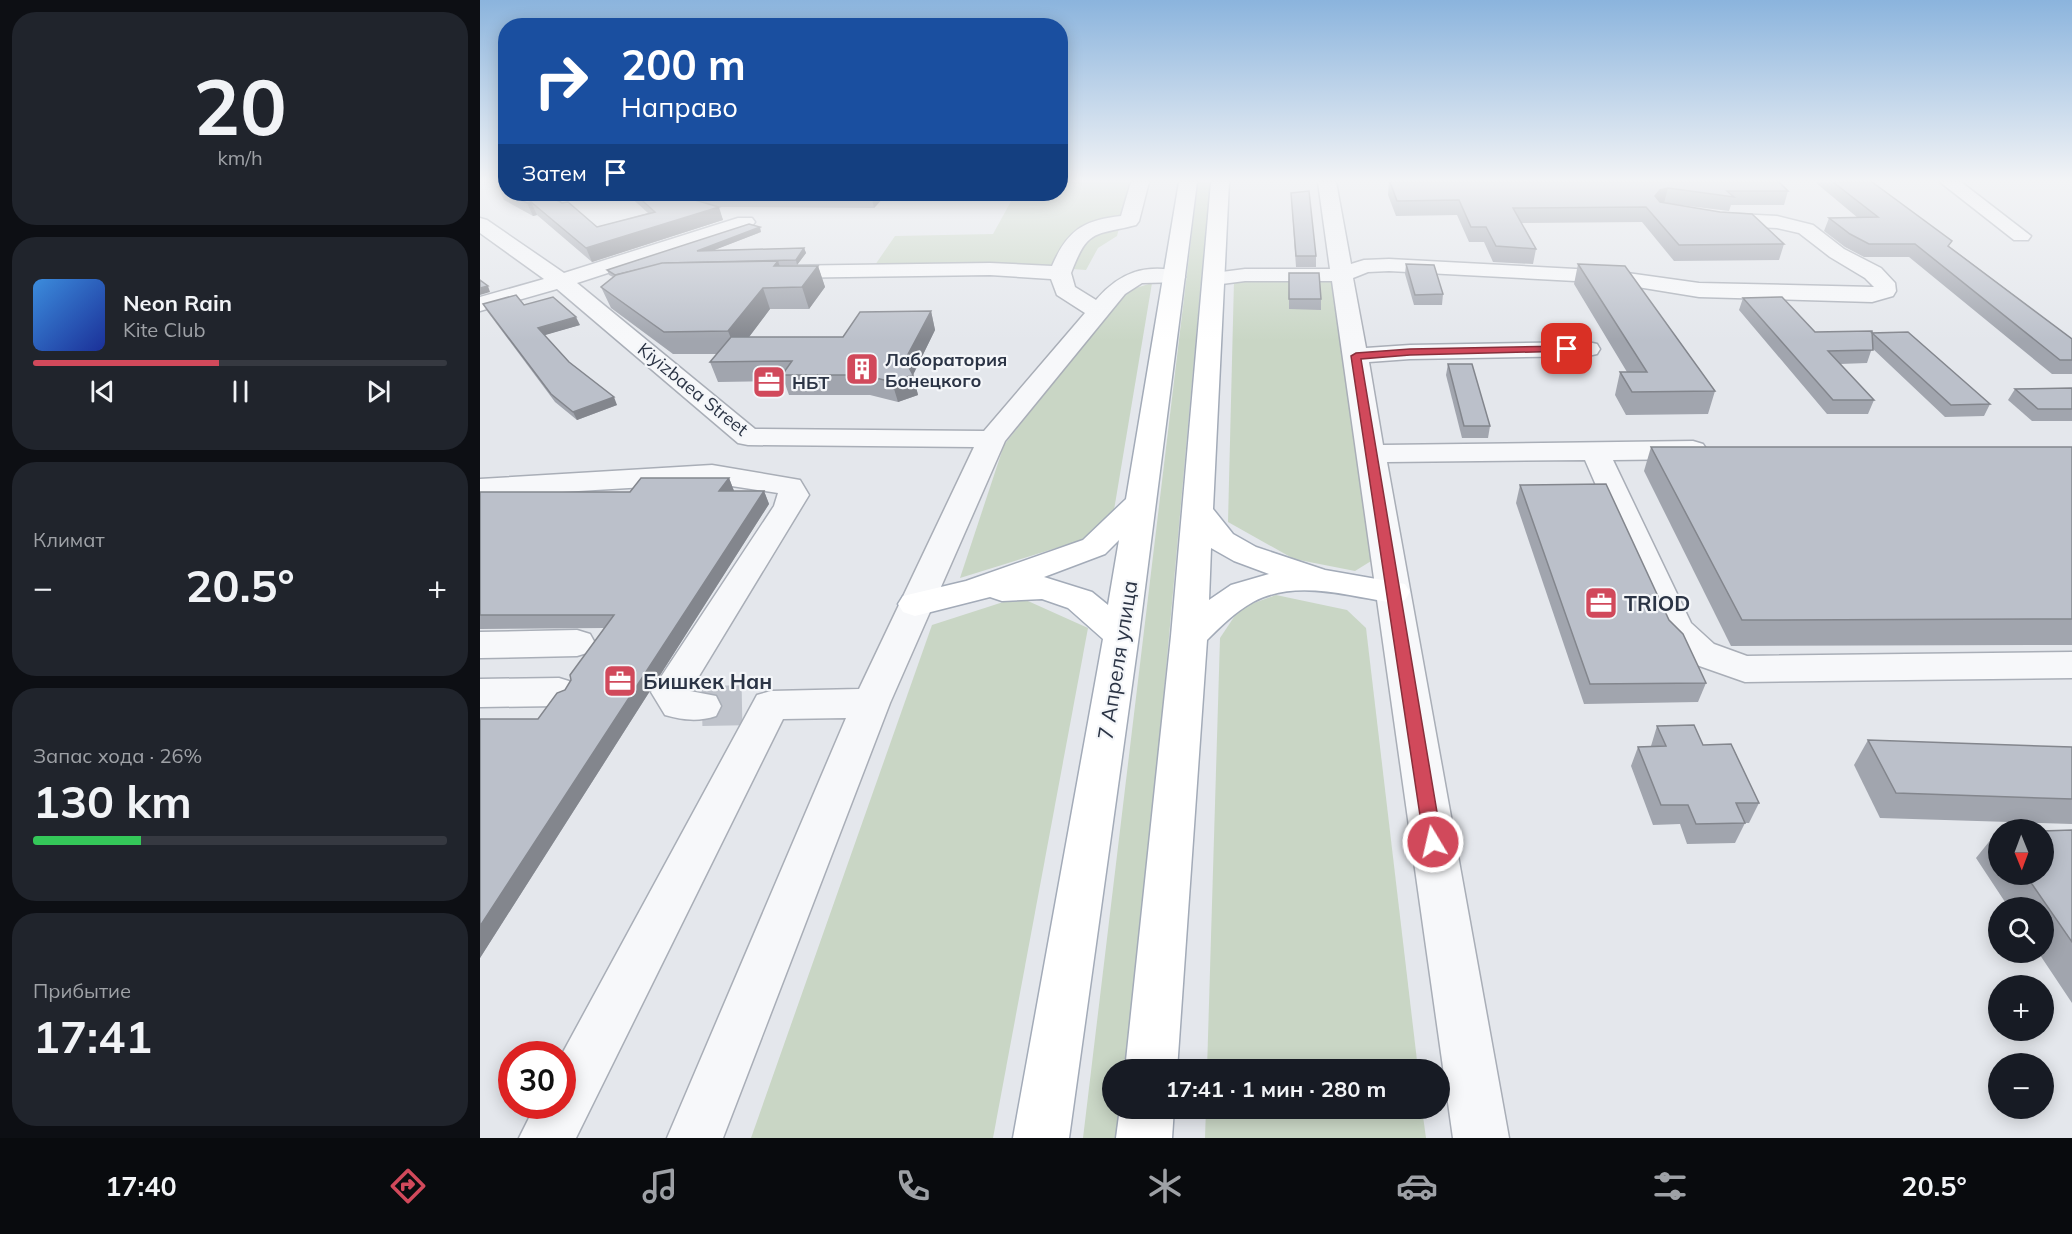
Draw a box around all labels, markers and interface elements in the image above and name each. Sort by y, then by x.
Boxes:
text: 200 m [621,38,746,91]
icon: right [522,42,600,120]
text: 20 [193,57,287,155]
text: Направо [621,90,738,124]
text: km/h [217,145,263,170]
icon: arrive [599,156,632,189]
text: Затем [522,159,587,187]
text: Neon Rain [123,289,232,317]
text: Kite Club [123,317,205,342]
pin [1541,323,1592,374]
icon: arrive [1550,332,1583,365]
street label: Kiyizbaea Street [633,337,753,441]
place label: Лаборатория Бонецкого [885,348,1007,392]
building icon: Лаборатория Бонецкого [844,351,880,387]
office icon: НБТ [751,364,787,400]
place label: НБТ [792,371,829,394]
icon: previous [86,375,119,408]
icon: pause [224,375,257,408]
icon: next [362,375,395,408]
text: Климат [33,527,105,552]
text: 20.5° [185,557,295,613]
text: − [33,566,53,607]
text: + [427,566,447,607]
street label: 7 Апреля улица [1092,578,1142,742]
office icon: TRIOD [1583,585,1619,621]
place label: TRIOD [1624,590,1690,616]
office icon: Бишкек Нан [602,663,638,699]
place label: Бишкек Нан [643,668,772,694]
text: Запас хода · 26% [33,743,202,768]
text: 130 km [33,773,192,829]
position arrow [1401,810,1465,874]
north arrow [1988,819,2054,885]
map controls [1988,819,2054,1119]
button: search [1988,897,2054,963]
button: + [1988,975,2054,1041]
text: Прибытие [33,978,131,1003]
text: 17:41 [33,1008,152,1064]
speed limit sign: 30 [498,1041,576,1119]
button: − [1988,1053,2054,1119]
text: 17:41 · 1 мин · 280 m [1166,1075,1386,1103]
icon: directions [387,1165,429,1207]
icon: music [639,1165,681,1207]
icon: phone [892,1165,934,1207]
icon: climate [1144,1165,1186,1207]
icon: car [1396,1165,1438,1207]
icon: filters [1649,1165,1691,1207]
text: 17:40 [105,1169,177,1203]
text: 20.5° [1901,1169,1967,1203]

